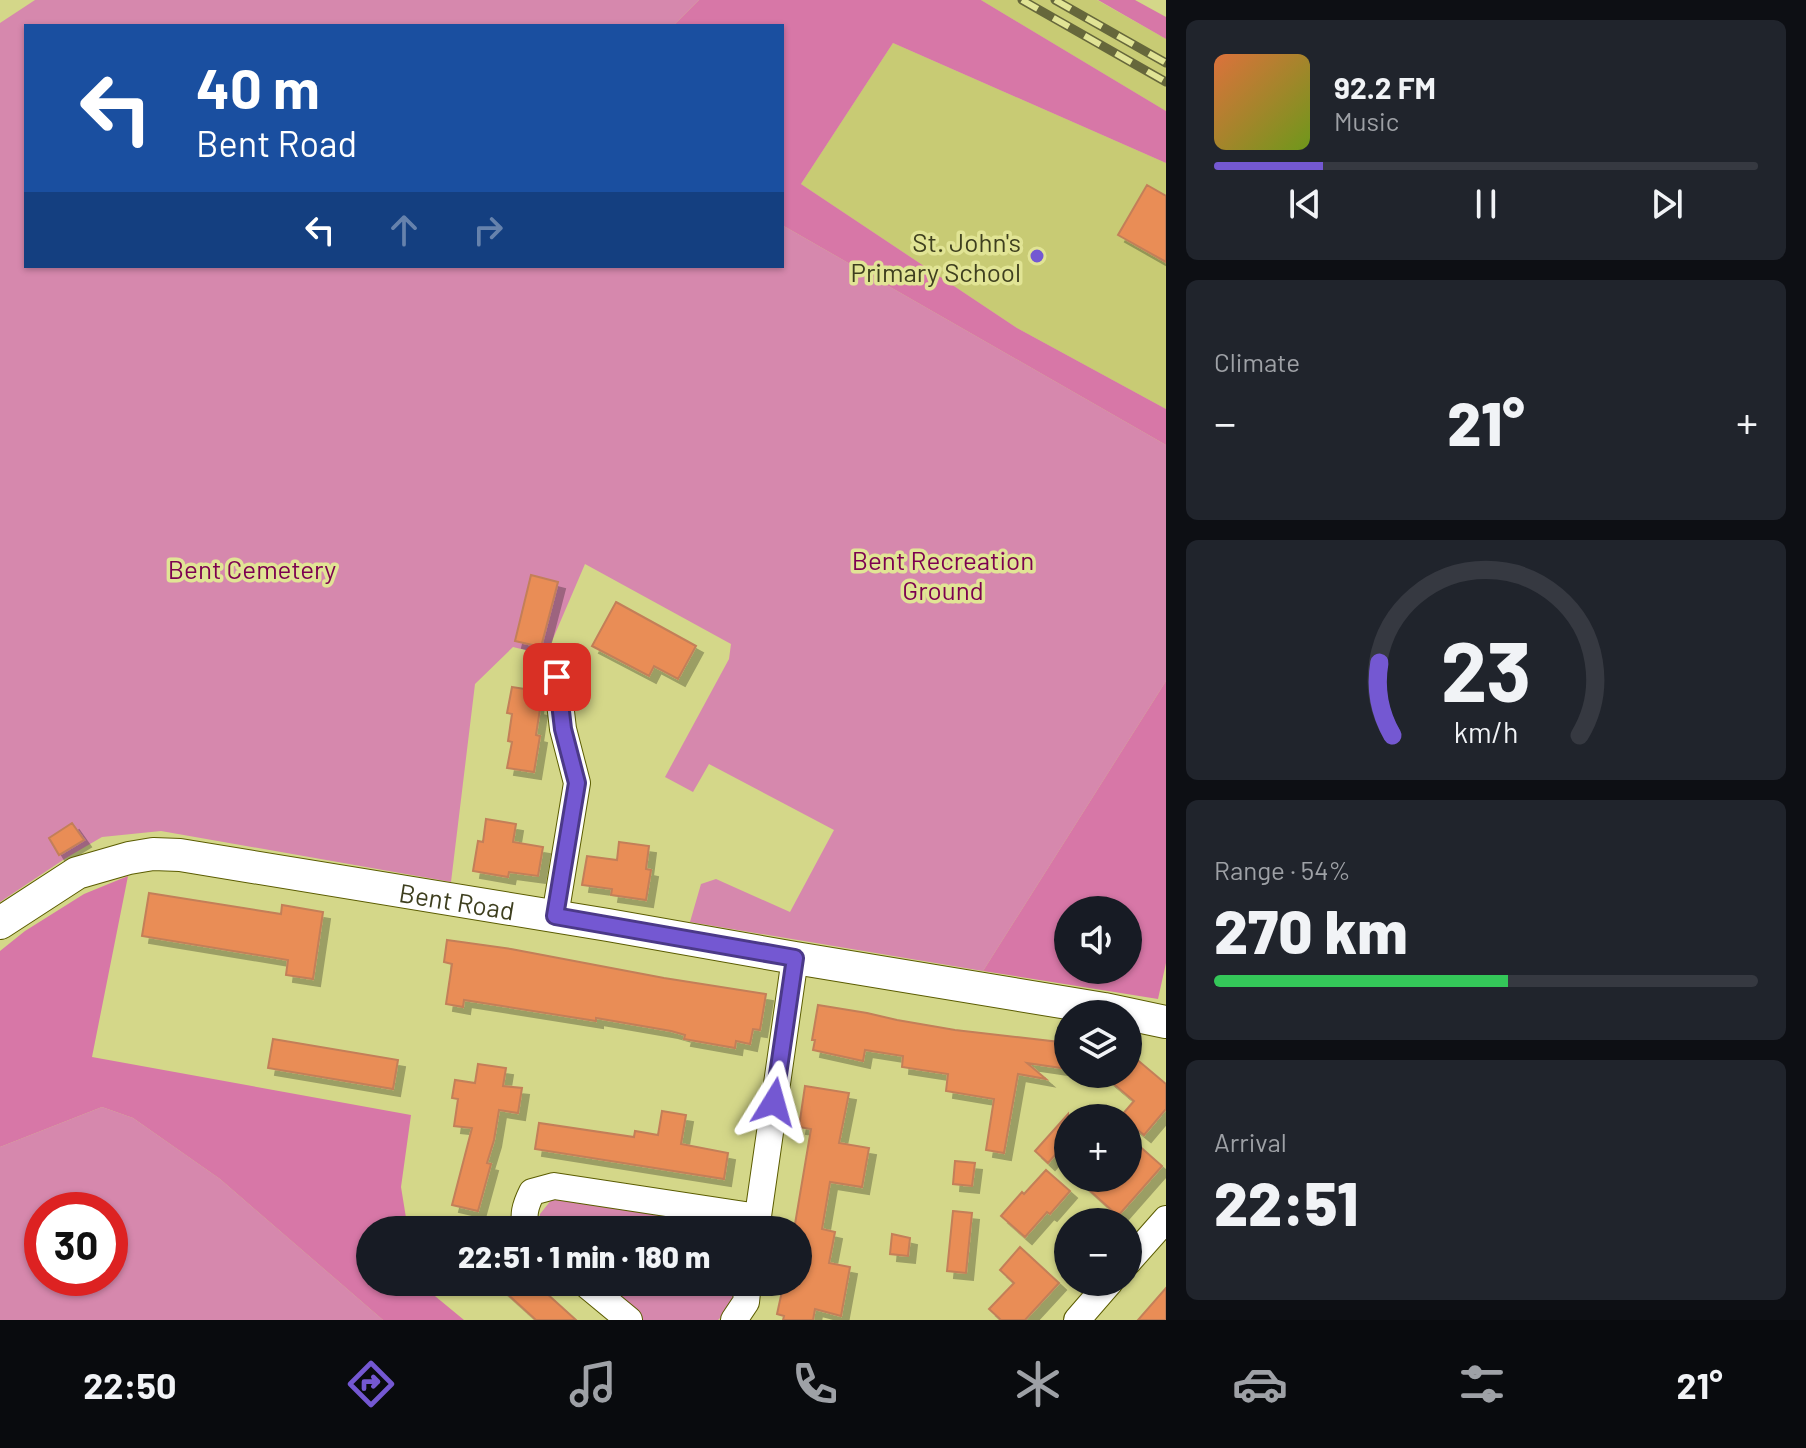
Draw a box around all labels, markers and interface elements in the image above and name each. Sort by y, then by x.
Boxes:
text: 40 m [196,53,320,120]
icon: left [64,56,168,160]
text: 92.2 FM [1334,69,1436,105]
text: Music [1334,105,1399,136]
text: Bent Road [196,121,357,164]
icon: previous [1283,182,1327,226]
icon: pause [1464,182,1508,226]
icon: next [1645,182,1689,226]
icon: left [298,208,342,252]
icon: ahead [382,208,426,252]
icon: right [466,208,510,252]
place label: St. John's Primary School [850,226,1021,287]
marker: St. John's Primary School [1028,247,1046,265]
text: Climate [1214,346,1300,377]
text: 21° [1447,386,1525,458]
text: − [1214,395,1236,448]
text: + [1736,395,1758,448]
park label: Bent Recreation Ground [852,544,1034,605]
park label: Bent Cemetery [168,553,336,584]
text: 23 [1441,619,1531,719]
pin [523,643,591,711]
icon: arrive [535,655,579,699]
text: km/h [1454,714,1518,749]
text: Range · 54% [1214,854,1351,885]
street label: Bent Road [397,876,517,925]
text: 270 km [1214,894,1408,966]
map controls [1054,896,1142,1296]
button: sound [1054,896,1142,984]
button: layers [1054,1000,1142,1088]
position arrow [732,1060,816,1144]
button: + [1054,1104,1142,1192]
text: Arrival [1214,1126,1287,1157]
text: 22:51 [1214,1166,1358,1238]
speed limit sign: 30 [24,1192,128,1296]
button: − [1054,1208,1142,1296]
text: 22:51 · 1 min · 180 m [458,1238,710,1274]
icon: directions [343,1356,399,1412]
icon: music [565,1356,621,1412]
icon: phone [787,1356,843,1412]
icon: climate [1010,1356,1066,1412]
icon: car [1232,1356,1288,1412]
icon: filters [1454,1356,1510,1412]
text: 22:50 [83,1363,177,1406]
text: 21° [1677,1363,1723,1406]

